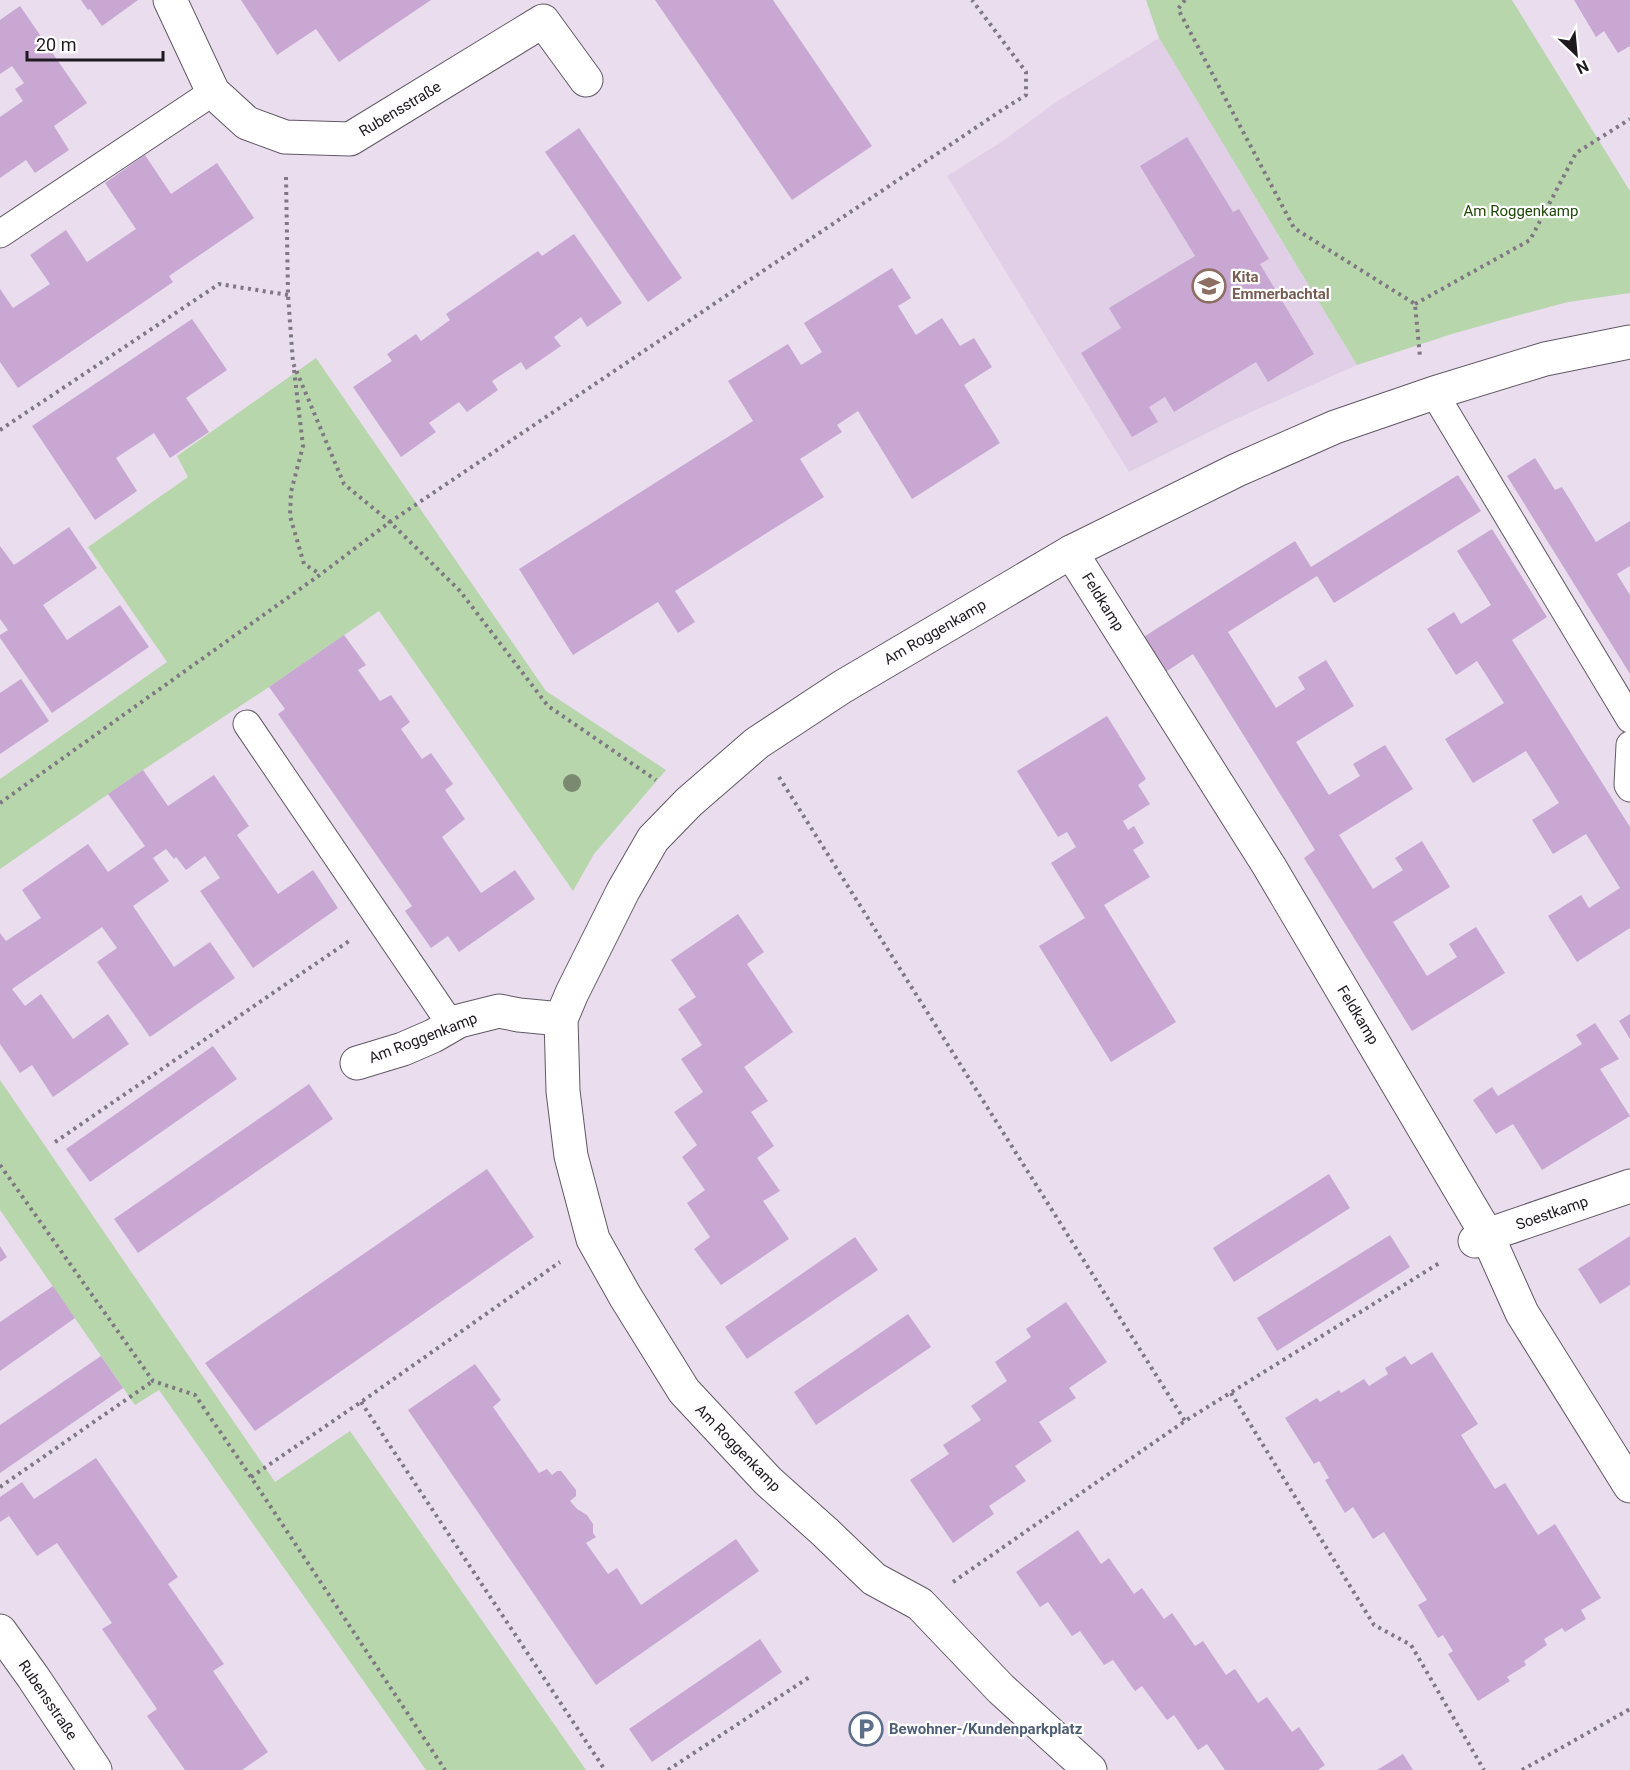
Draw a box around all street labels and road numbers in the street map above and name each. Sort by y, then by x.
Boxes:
street label: Rubensstraße [356,77,444,141]
street label: Feldkamp [1078,569,1128,635]
street label: Am Roggenkamp [881,595,989,669]
street label: Feldkamp [1333,982,1383,1048]
street label: Am Roggenkamp [366,1009,480,1067]
street label: Soestkamp [1513,1192,1591,1234]
street label: Am Roggenkamp [692,1400,784,1496]
street label: Rubensstraße [15,1657,81,1743]

